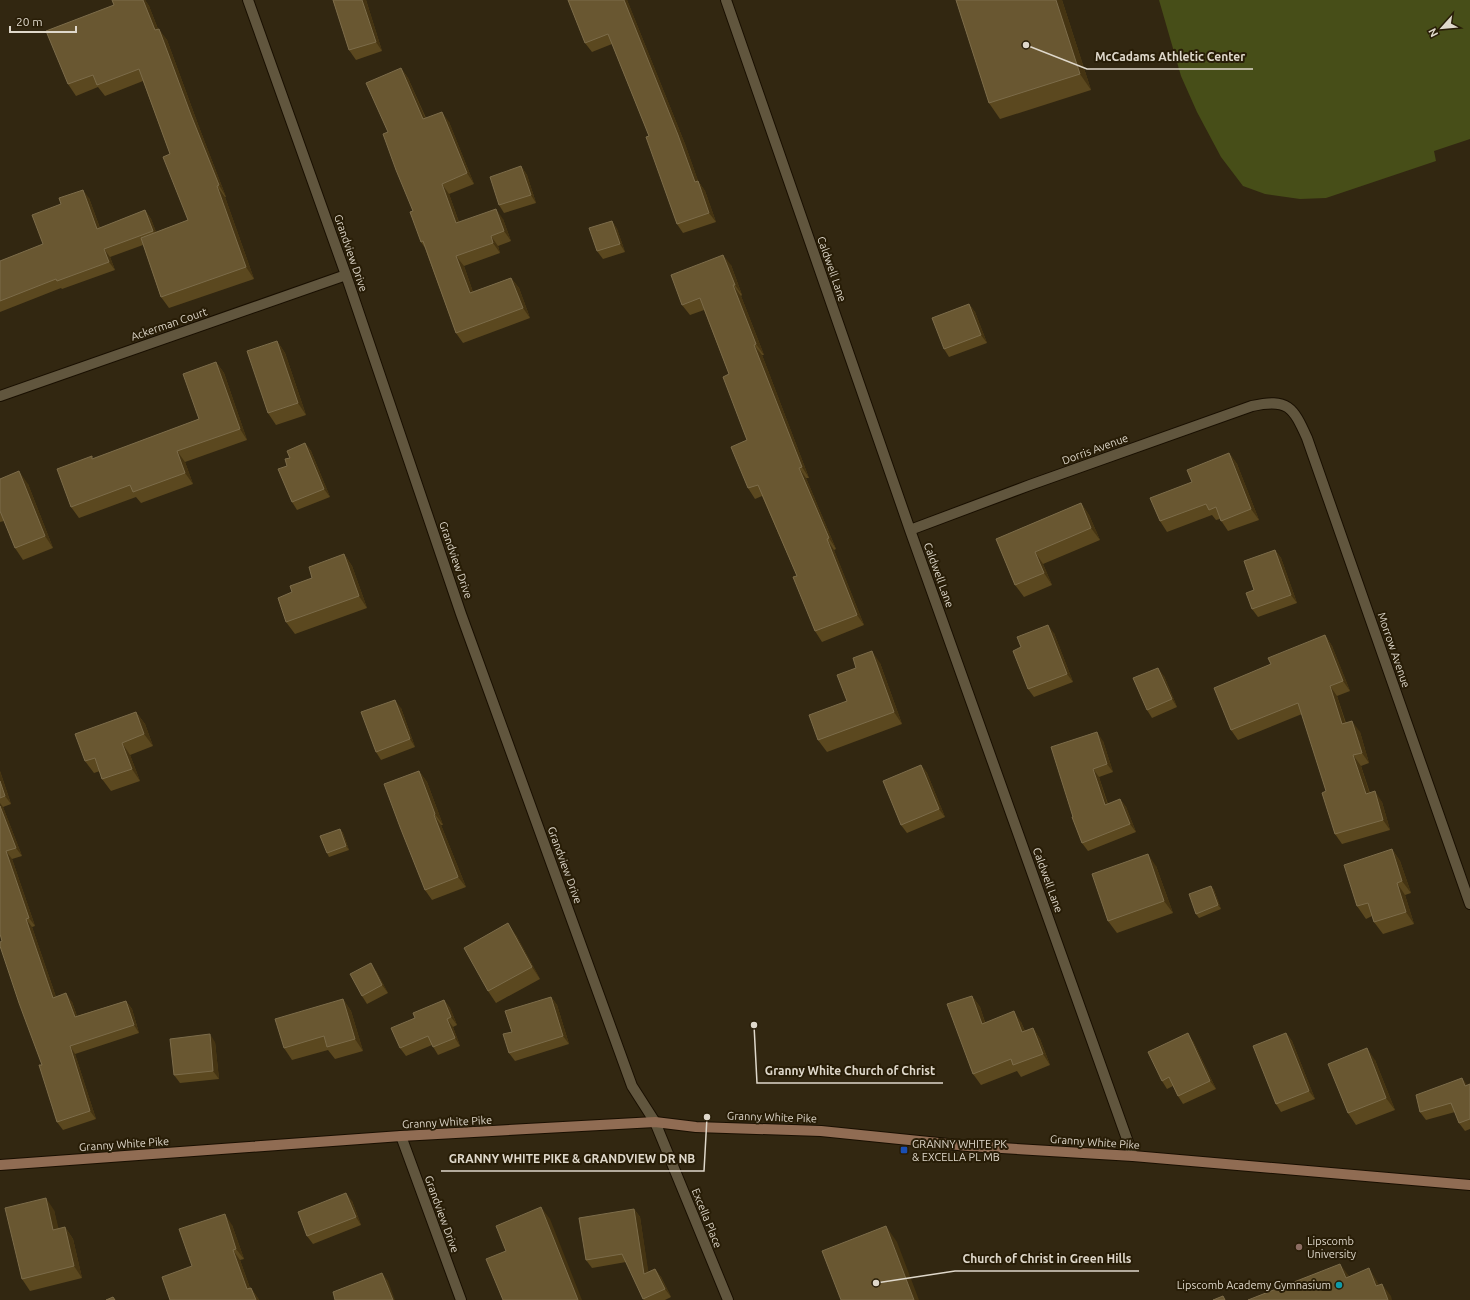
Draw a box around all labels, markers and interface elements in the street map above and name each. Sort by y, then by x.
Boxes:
scale bar [10,8,76,34]
north arrow [1422,8,1462,48]
text: 20 m [16,15,43,28]
text: N [1426,26,1440,39]
callout: McCadams Athletic Center [1087,45,1253,69]
text: McCadams Athletic Center [1095,50,1245,63]
street label: Grandview Drive [332,213,370,293]
street label: Caldwell Lane [815,235,849,303]
street label: Ackerman Court [129,305,209,343]
street label: Dorris Avenue [1060,431,1130,467]
street label: Grandview Drive [437,520,475,600]
street label: Caldwell Lane [922,541,956,609]
street label: Morrow Avenue [1375,611,1413,689]
street label: Grandview Drive [546,825,584,905]
street label: Caldwell Lane [1031,846,1065,914]
callout: Granny White Church of Christ [757,1059,943,1083]
text: Granny White Church of Christ [765,1064,935,1077]
street label: Granny White Pike [727,1109,817,1125]
street label: Granny White Pike [402,1114,492,1130]
street label: Granny White Pike [1050,1133,1140,1151]
street label: Granny White Pike [79,1135,169,1153]
place label: GRANNY WHITE PK & EXCELLA PL MB [912,1138,1007,1163]
marker: GRANNY WHITE PK & EXCELLA PL MB [899,1145,909,1155]
callout: GRANNY WHITE PIKE & GRANDVIEW DR NB [441,1147,704,1171]
text: GRANNY WHITE PIKE & GRANDVIEW DR NB [449,1152,695,1165]
street label: Grandview Drive [423,1174,461,1254]
street label: Excella Place [690,1186,724,1250]
place label: Lipscomb University [1307,1235,1357,1260]
marker: Lipscomb University [1294,1242,1304,1252]
callout: Church of Christ in Green Hills [955,1247,1139,1271]
text: Church of Christ in Green Hills [963,1252,1132,1265]
place label: Lipscomb Academy Gymnasium [1177,1279,1331,1291]
marker: Lipscomb Academy Gymnasium [1334,1280,1344,1290]

